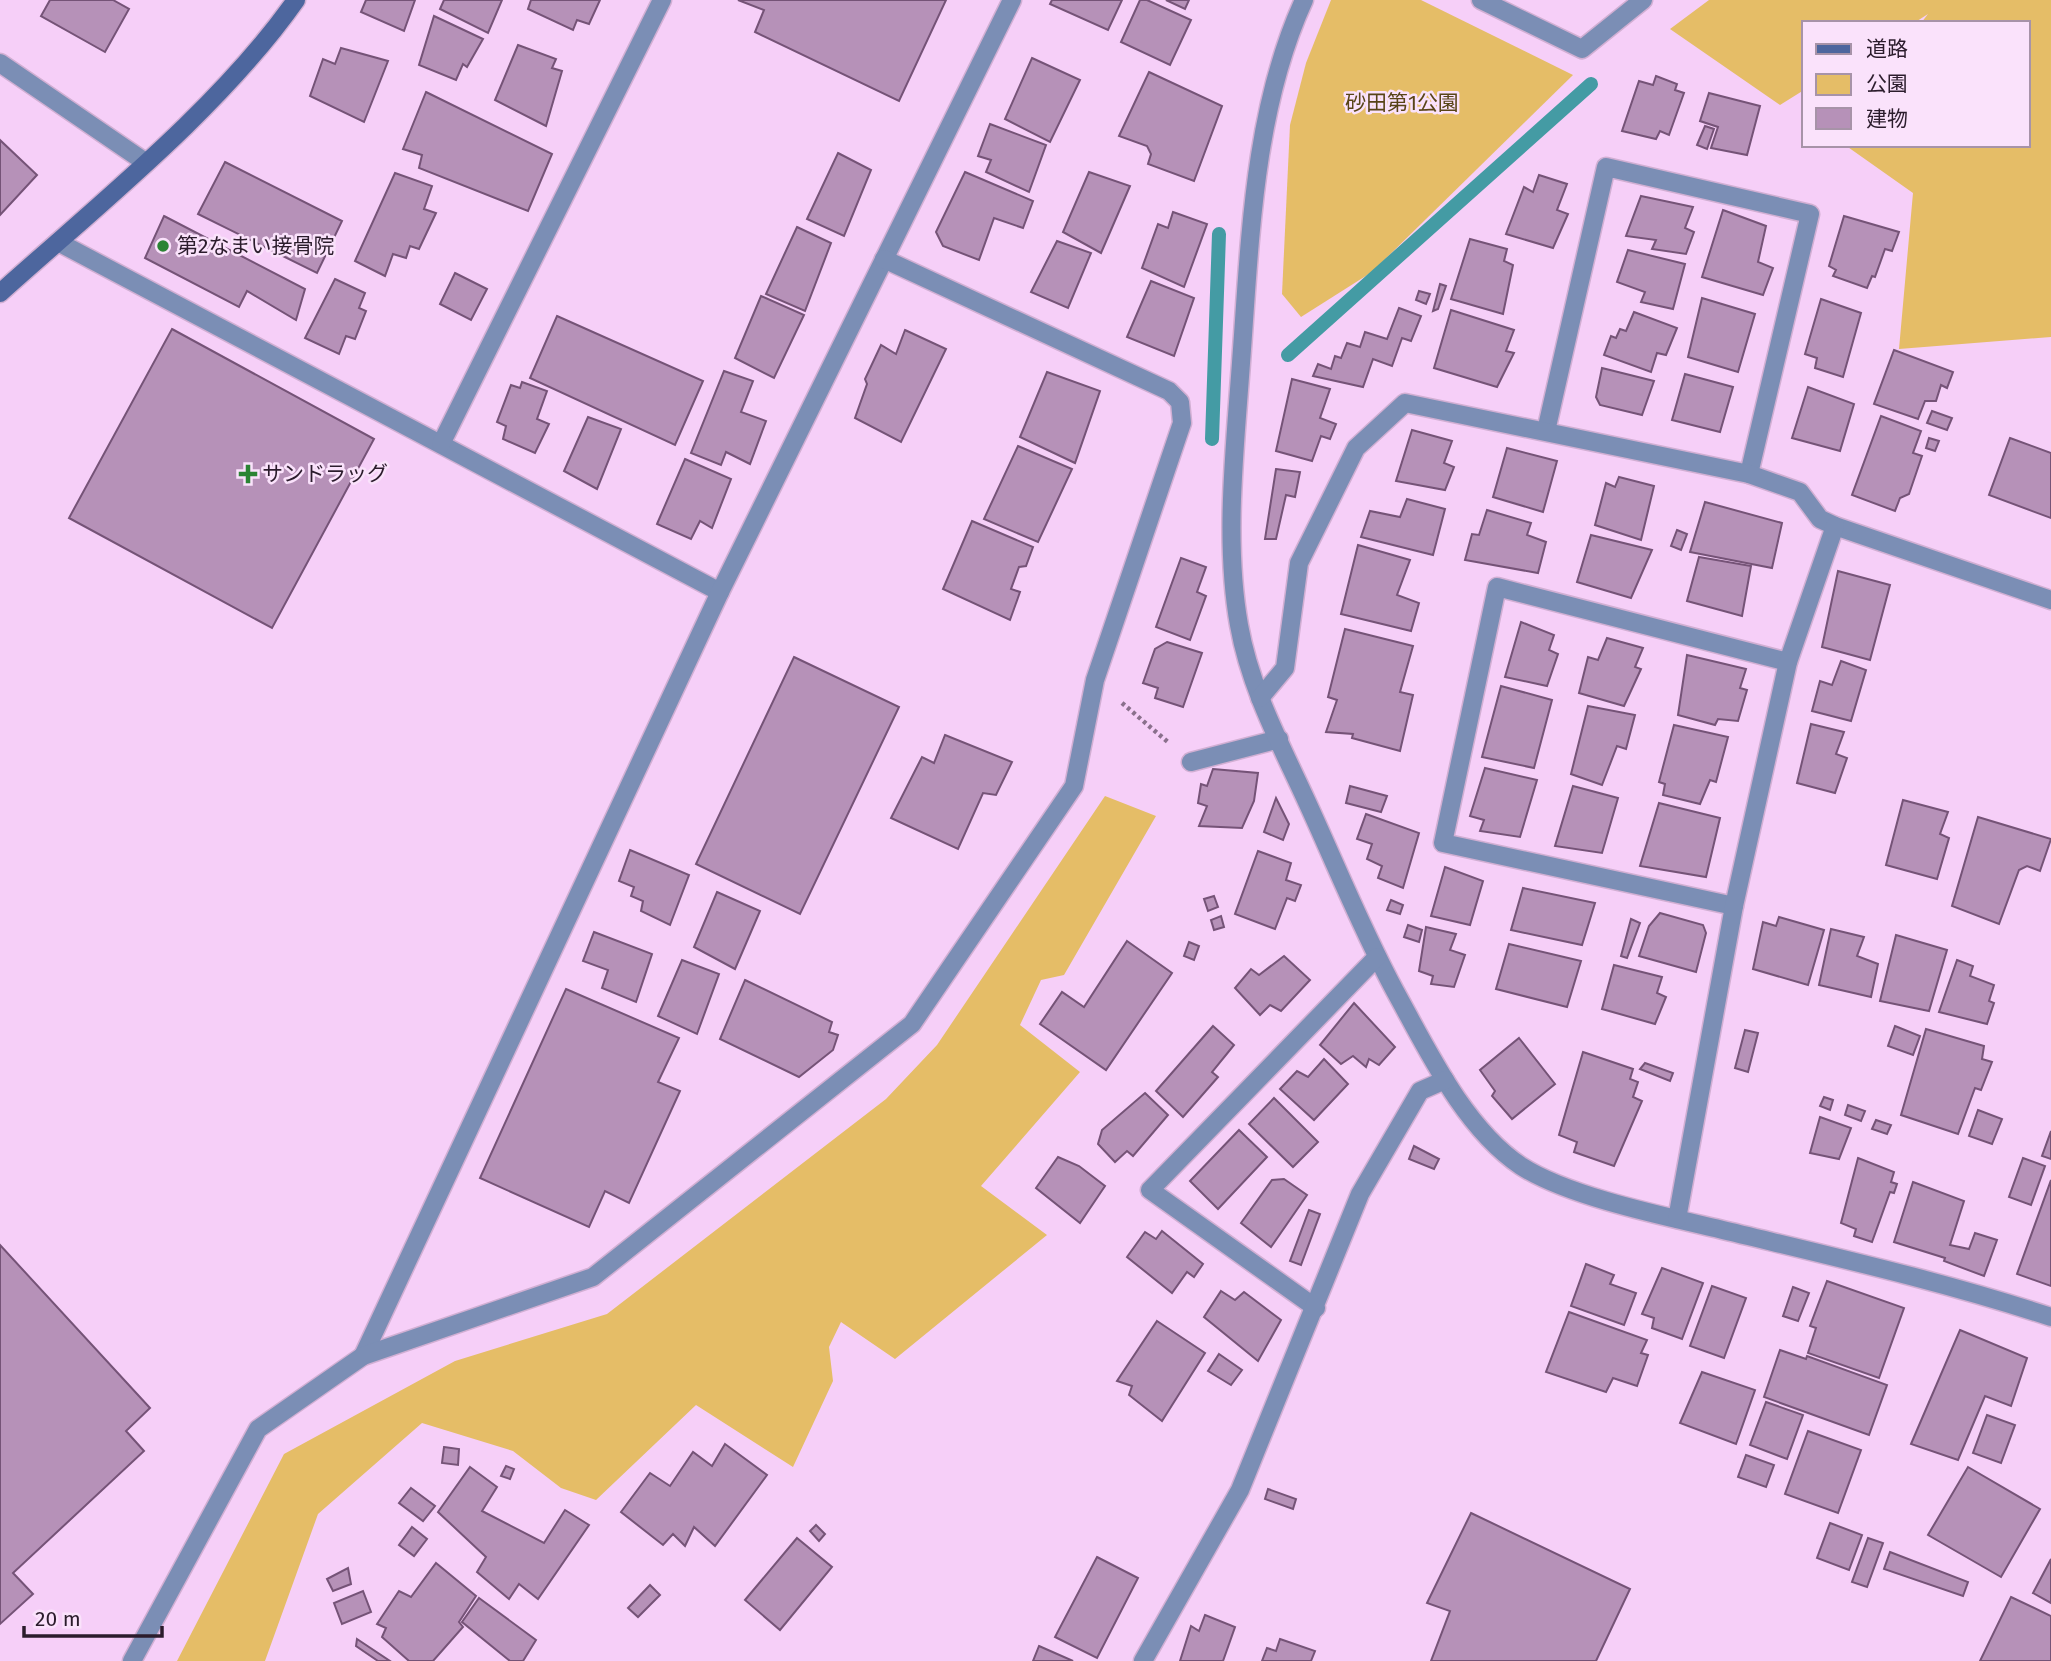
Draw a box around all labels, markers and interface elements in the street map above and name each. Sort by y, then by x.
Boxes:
legend [1802,21,2030,147]
text: 道路 [1866,36,1908,62]
text: 公園 [1866,71,1908,97]
park label: 砂田第1公園 [1345,90,1459,116]
text: 建物 [1866,106,1908,132]
place label: 第2なまい接骨院 [177,233,334,259]
marker: 第2なまい接骨院 [155,238,171,254]
place label: サンドラッグ [262,461,388,487]
marker: サンドラッグ [240,466,256,482]
scale bar [24,1594,163,1638]
text: 20 m [35,1606,81,1632]

